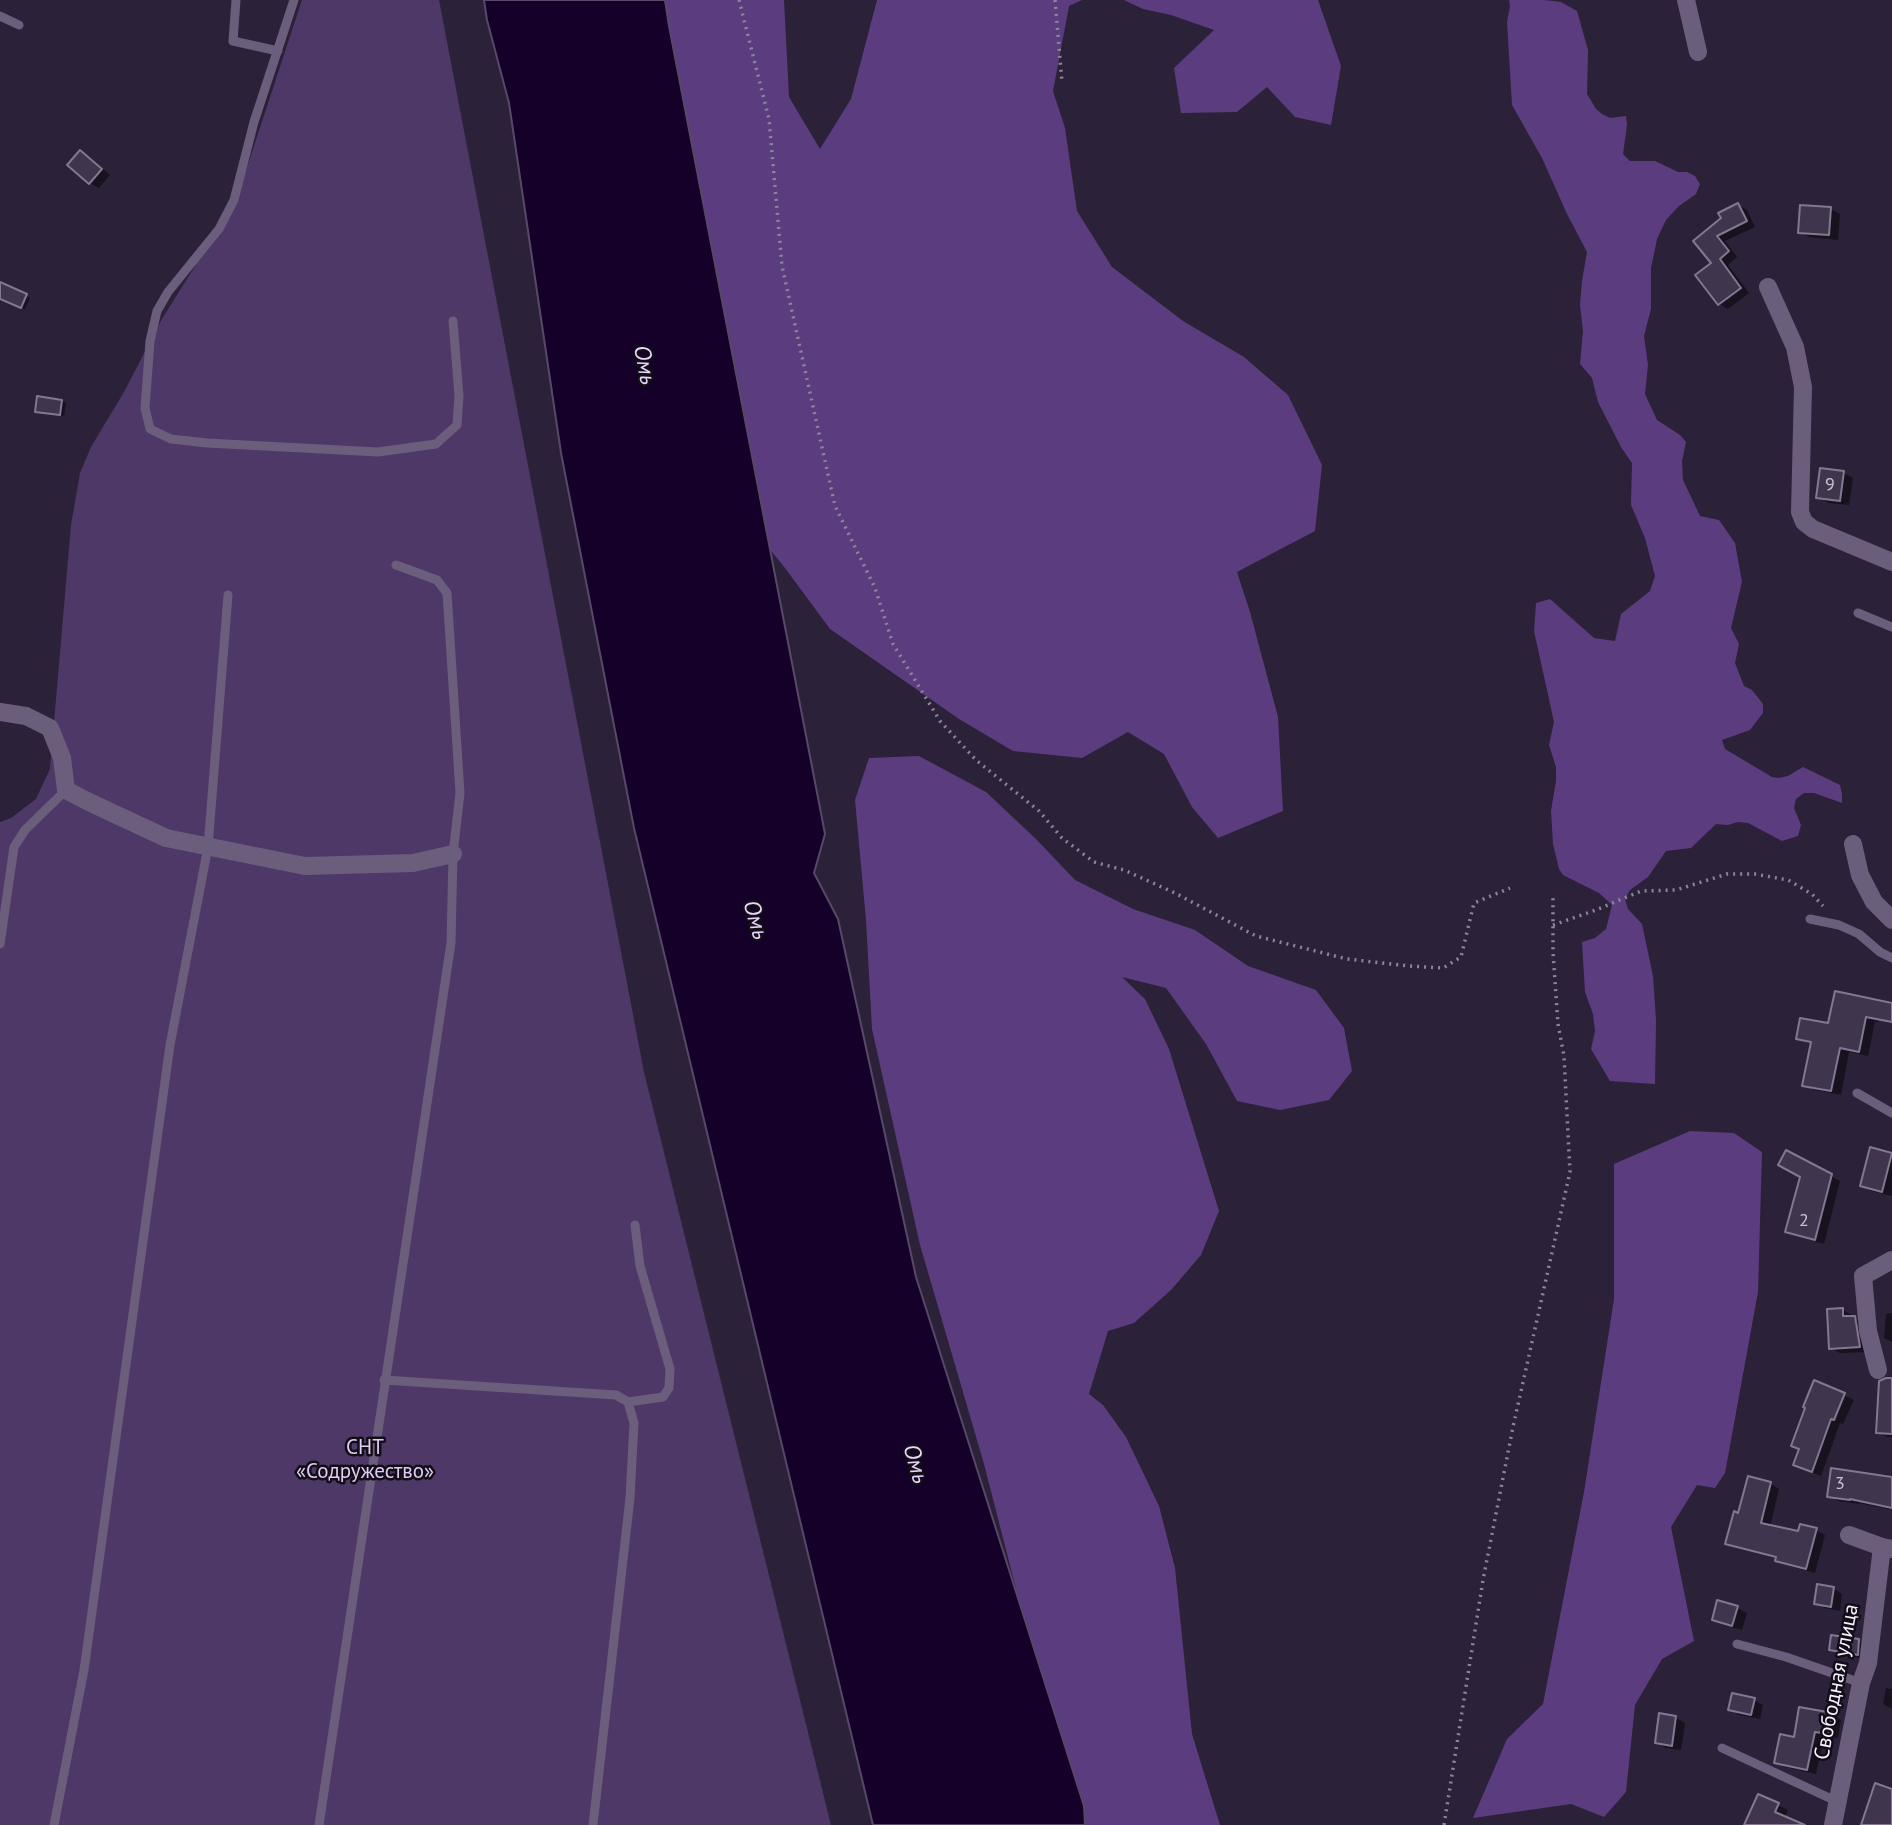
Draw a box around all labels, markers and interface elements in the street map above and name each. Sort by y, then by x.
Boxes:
water label: Омь [627,343,661,387]
house number: 9 [1825,474,1835,496]
water label: Омь [736,897,774,943]
house number: 2 [1799,1210,1809,1232]
park label: СНТ «Содружество» [296,1435,434,1485]
water label: Омь [896,1441,934,1487]
house number: 3 [1835,1473,1845,1495]
street label: Свободная улица [1810,1602,1864,1762]

